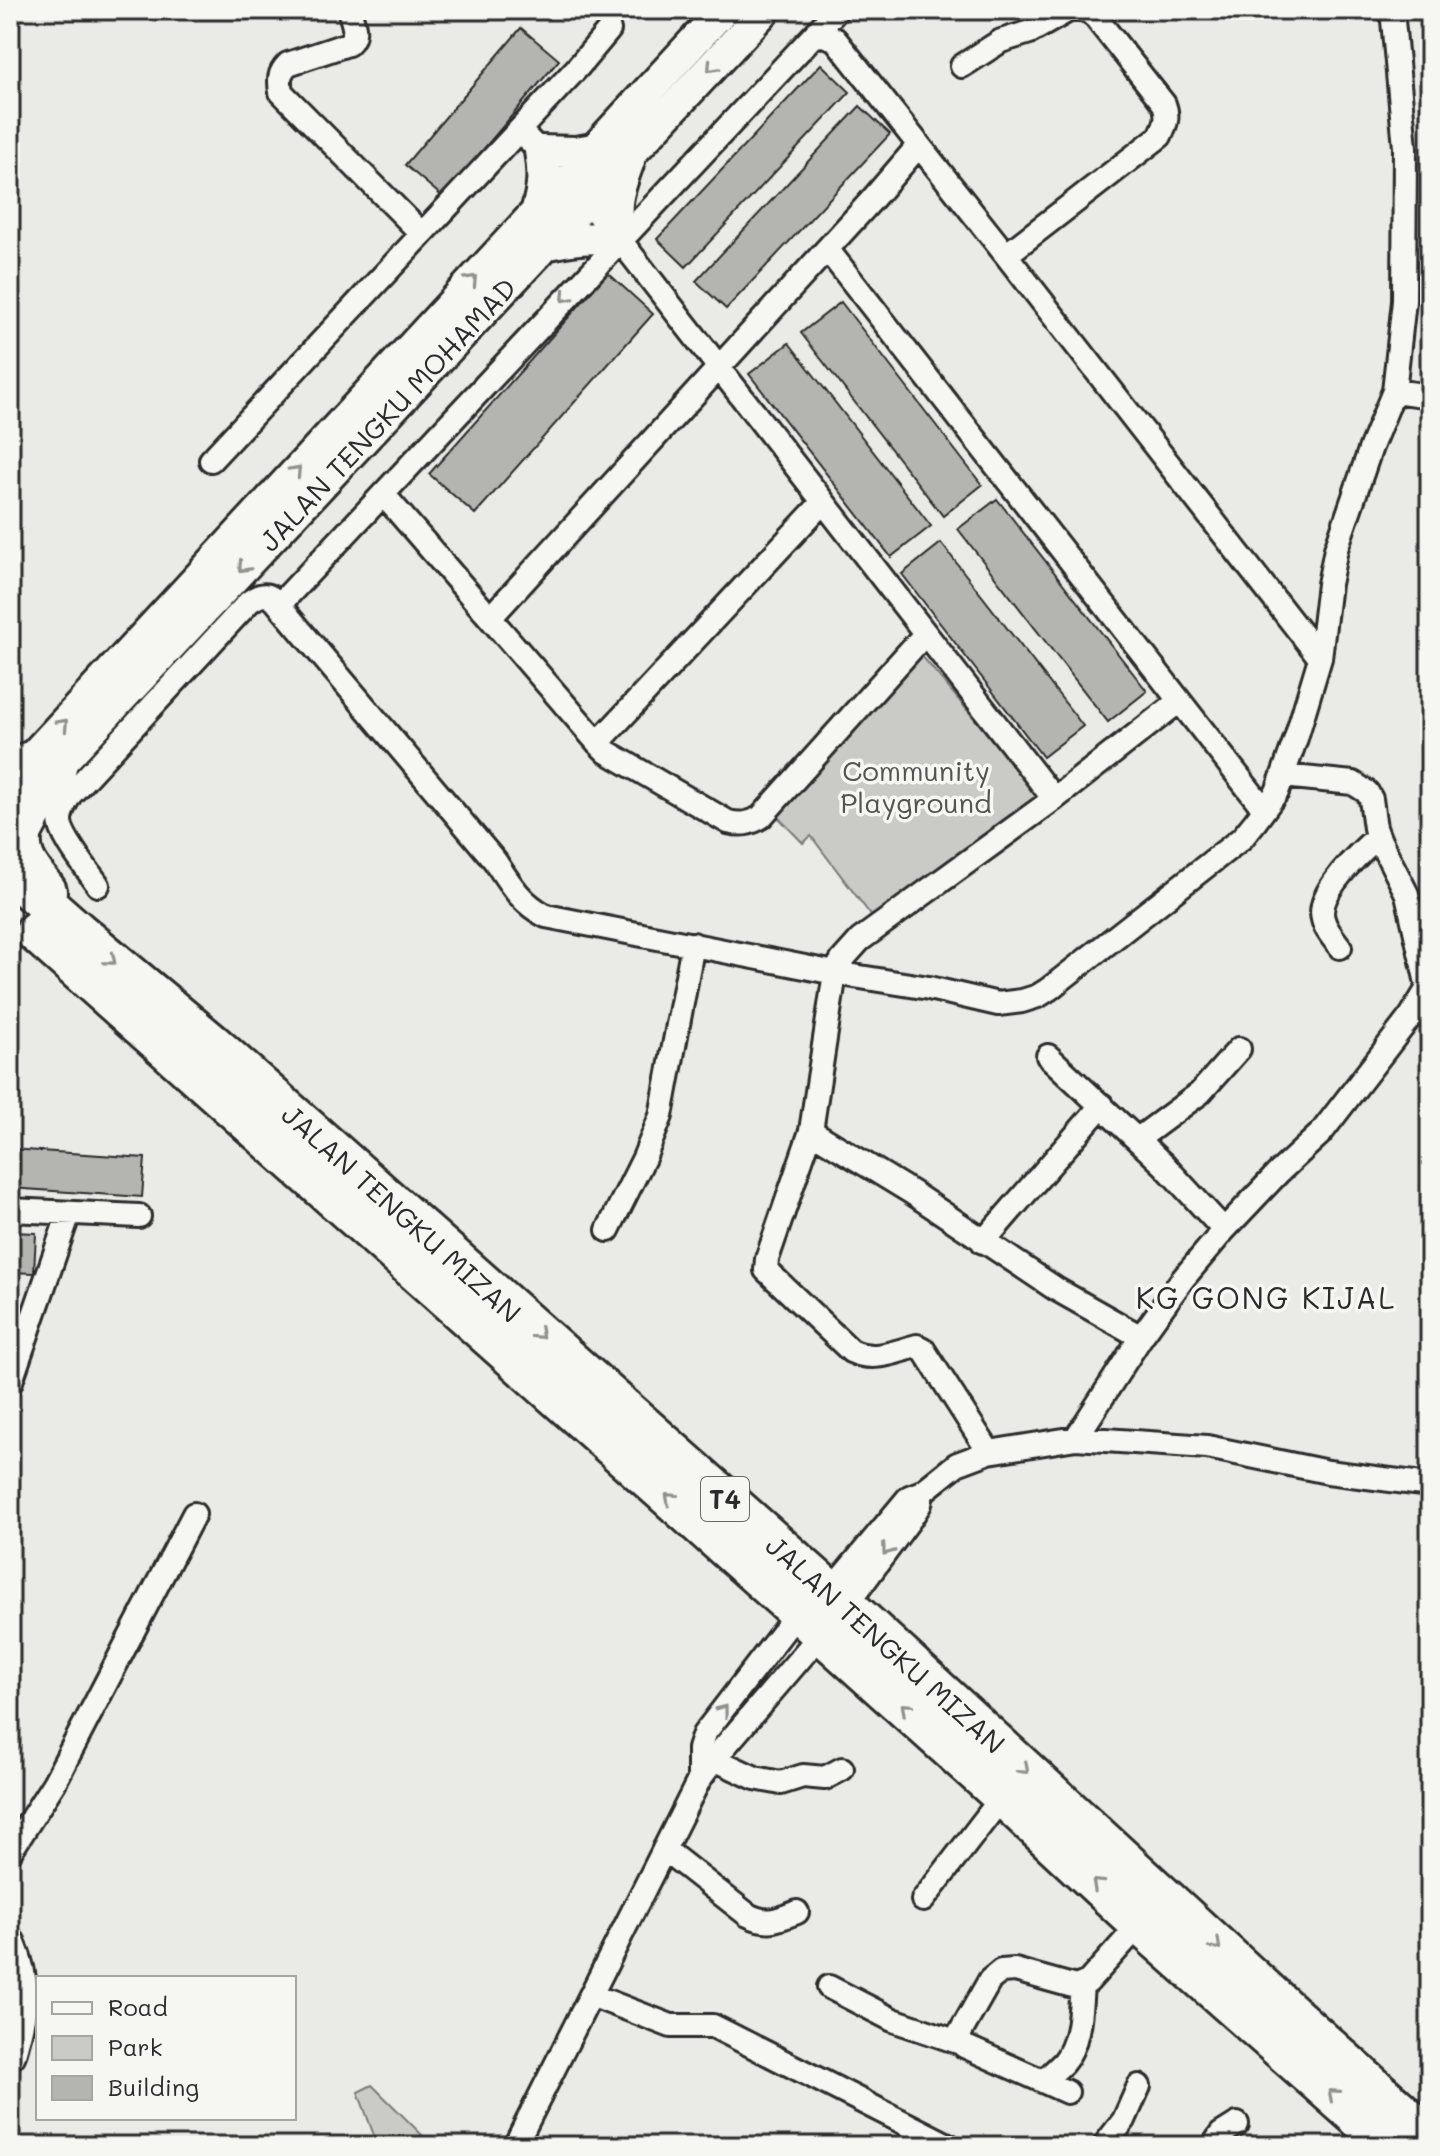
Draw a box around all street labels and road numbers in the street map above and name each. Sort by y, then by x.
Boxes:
street label: JALAN TENGKU MOHAMAD [251,270,523,558]
street label: JALAN TENGKU MIZAN [275,1096,529,1330]
road number: T4 [701,1477,749,1521]
street label: JALAN TENGKU MIZAN [759,1527,1013,1761]

